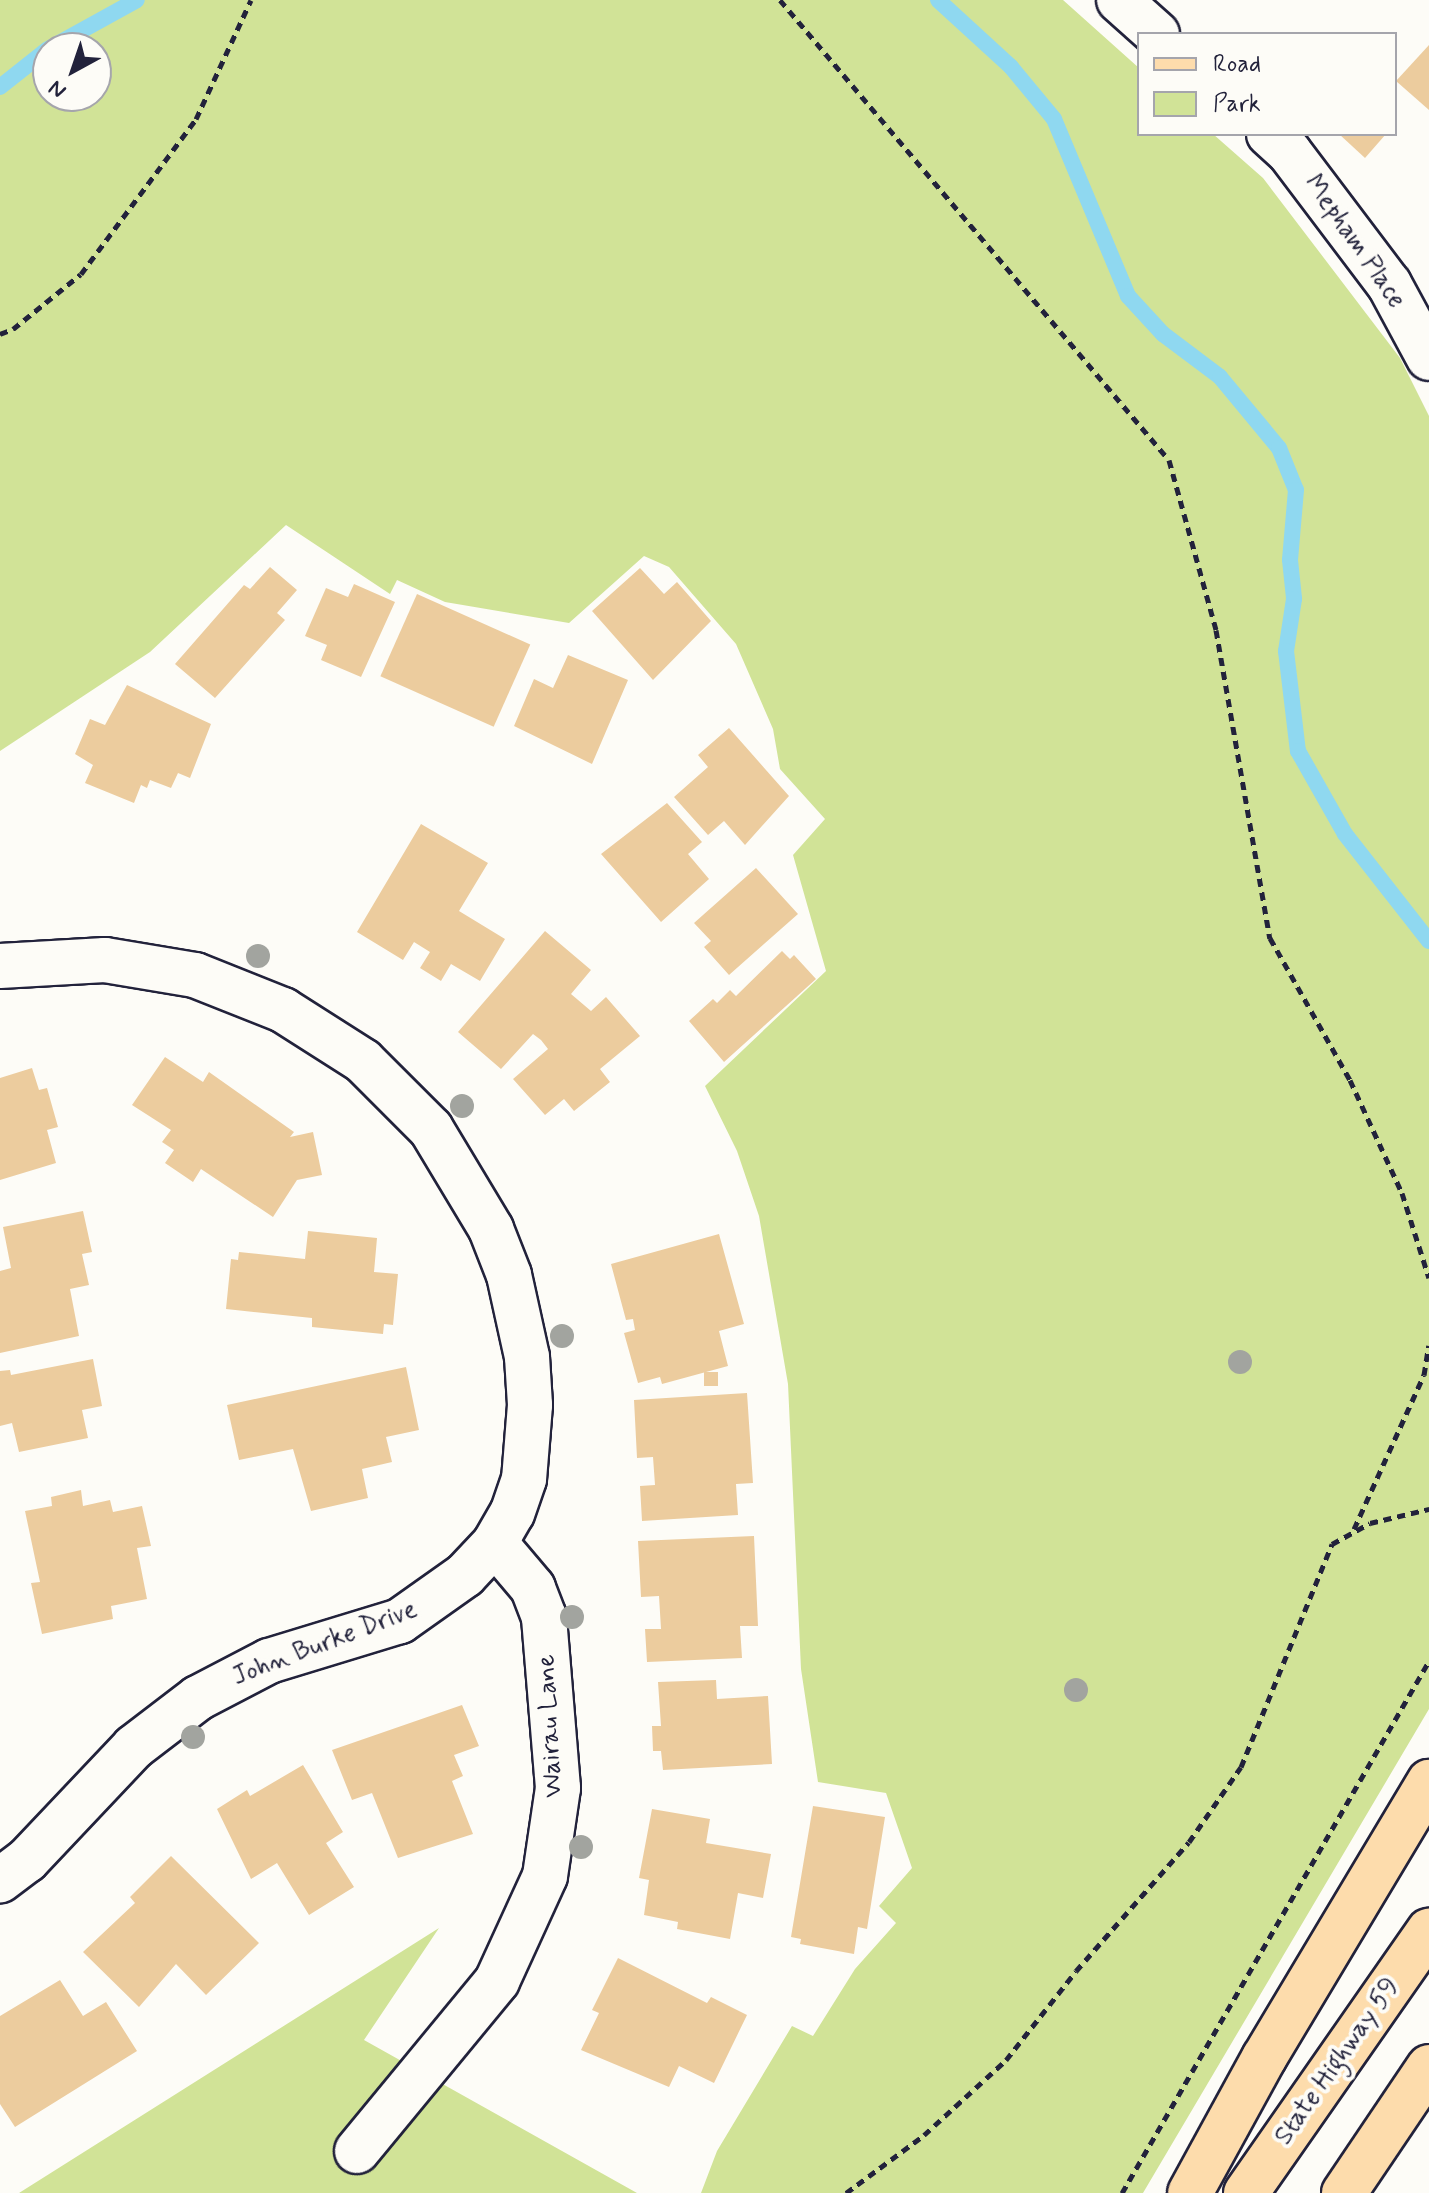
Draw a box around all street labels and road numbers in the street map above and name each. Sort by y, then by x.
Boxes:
street label: Mepham Place [1296,169,1412,315]
street label: John Burke Drive [229,1595,421,1693]
street label: Wairau Lane [532,1653,570,1799]
street label: State Highway 59 [1269,1973,1407,2151]

